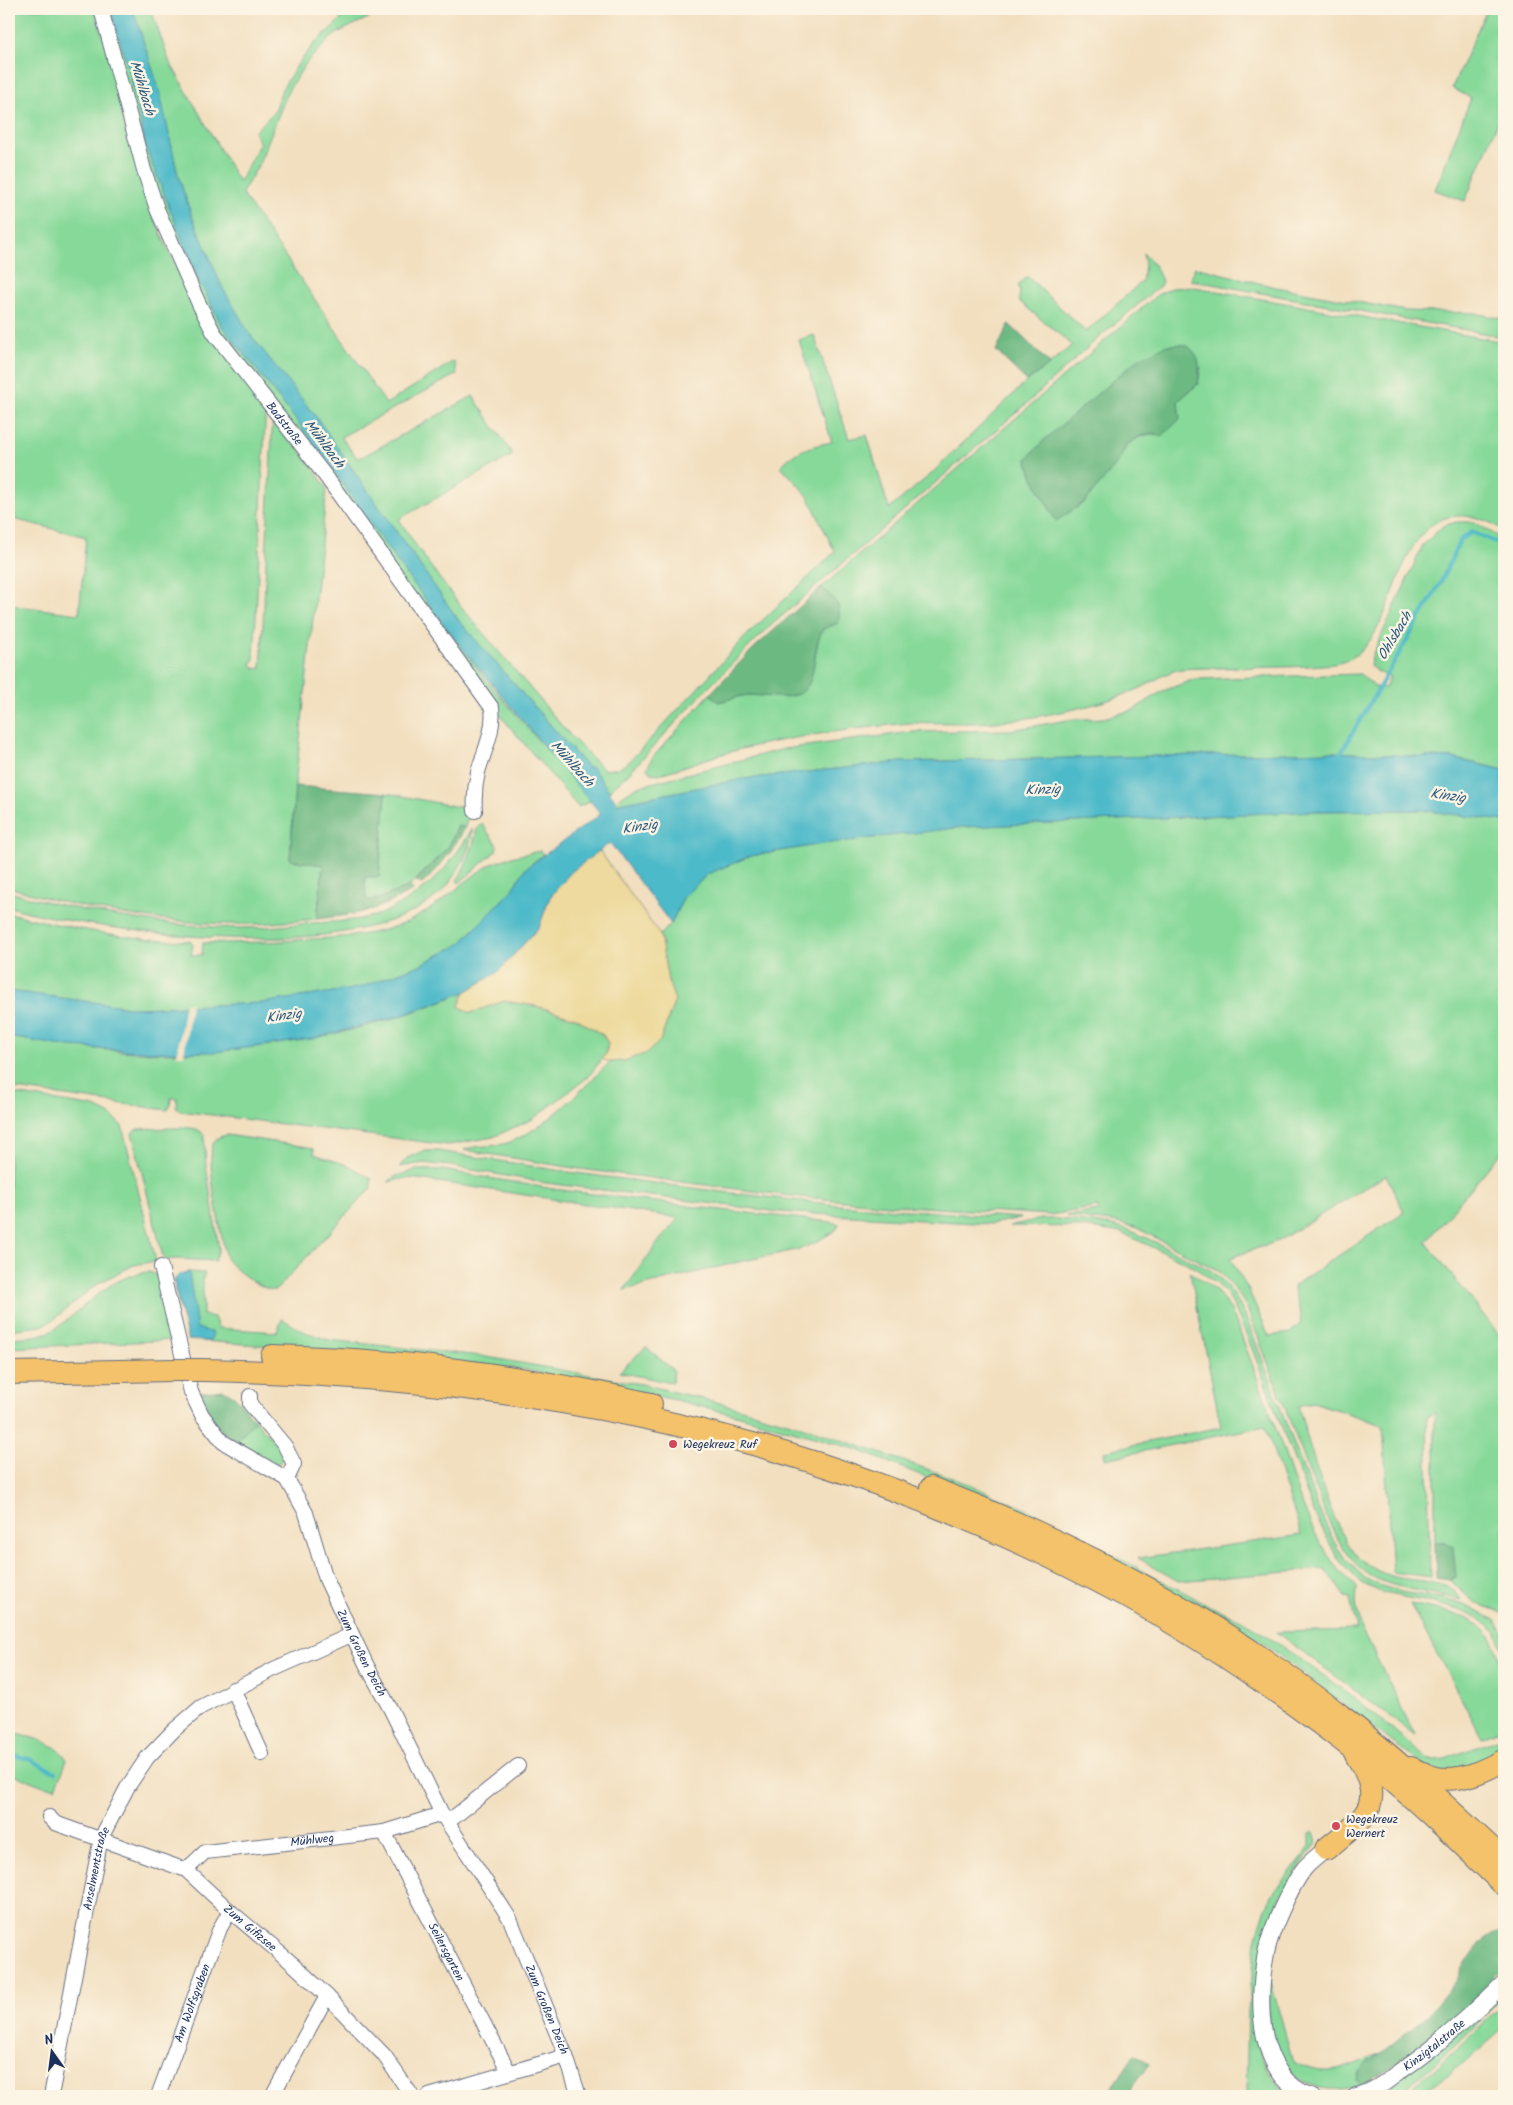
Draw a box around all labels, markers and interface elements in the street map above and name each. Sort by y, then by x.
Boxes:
water label: Mühlbach [123,58,161,120]
street label: Badstraße [261,397,308,450]
water label: Mühlbach [298,415,351,474]
water label: Ohlsbach [1372,606,1419,664]
water label: Mühlbach [545,736,600,793]
water label: Kinzig [1025,778,1062,802]
water label: Kinzig [1429,783,1468,810]
water label: Kinzig [621,813,660,840]
water label: Kinzig [265,1002,304,1029]
place label: Wegekreuz Ruf [683,1435,759,1454]
marker: Wegekreuz Ruf [667,1438,679,1450]
street label: Zum Großen Deich [332,1606,391,1700]
place label: Wegekreuz Wernert [1346,1810,1398,1843]
marker: Wegekreuz Wernert [1330,1820,1342,1832]
street label: Anselmentstraße [78,1823,115,1912]
street label: Mühlweg [289,1828,335,1852]
street label: Zum Gifizsee [219,1900,282,1957]
street label: Seilersgarten [423,1919,470,1984]
street label: Am Wolfsgraben [169,1961,215,2045]
street label: Zum Großen Deich [520,1961,574,2057]
street label: Kinzigtalstraße [1399,2014,1470,2076]
north arrow [28,2028,78,2078]
text: N [42,2029,56,2052]

